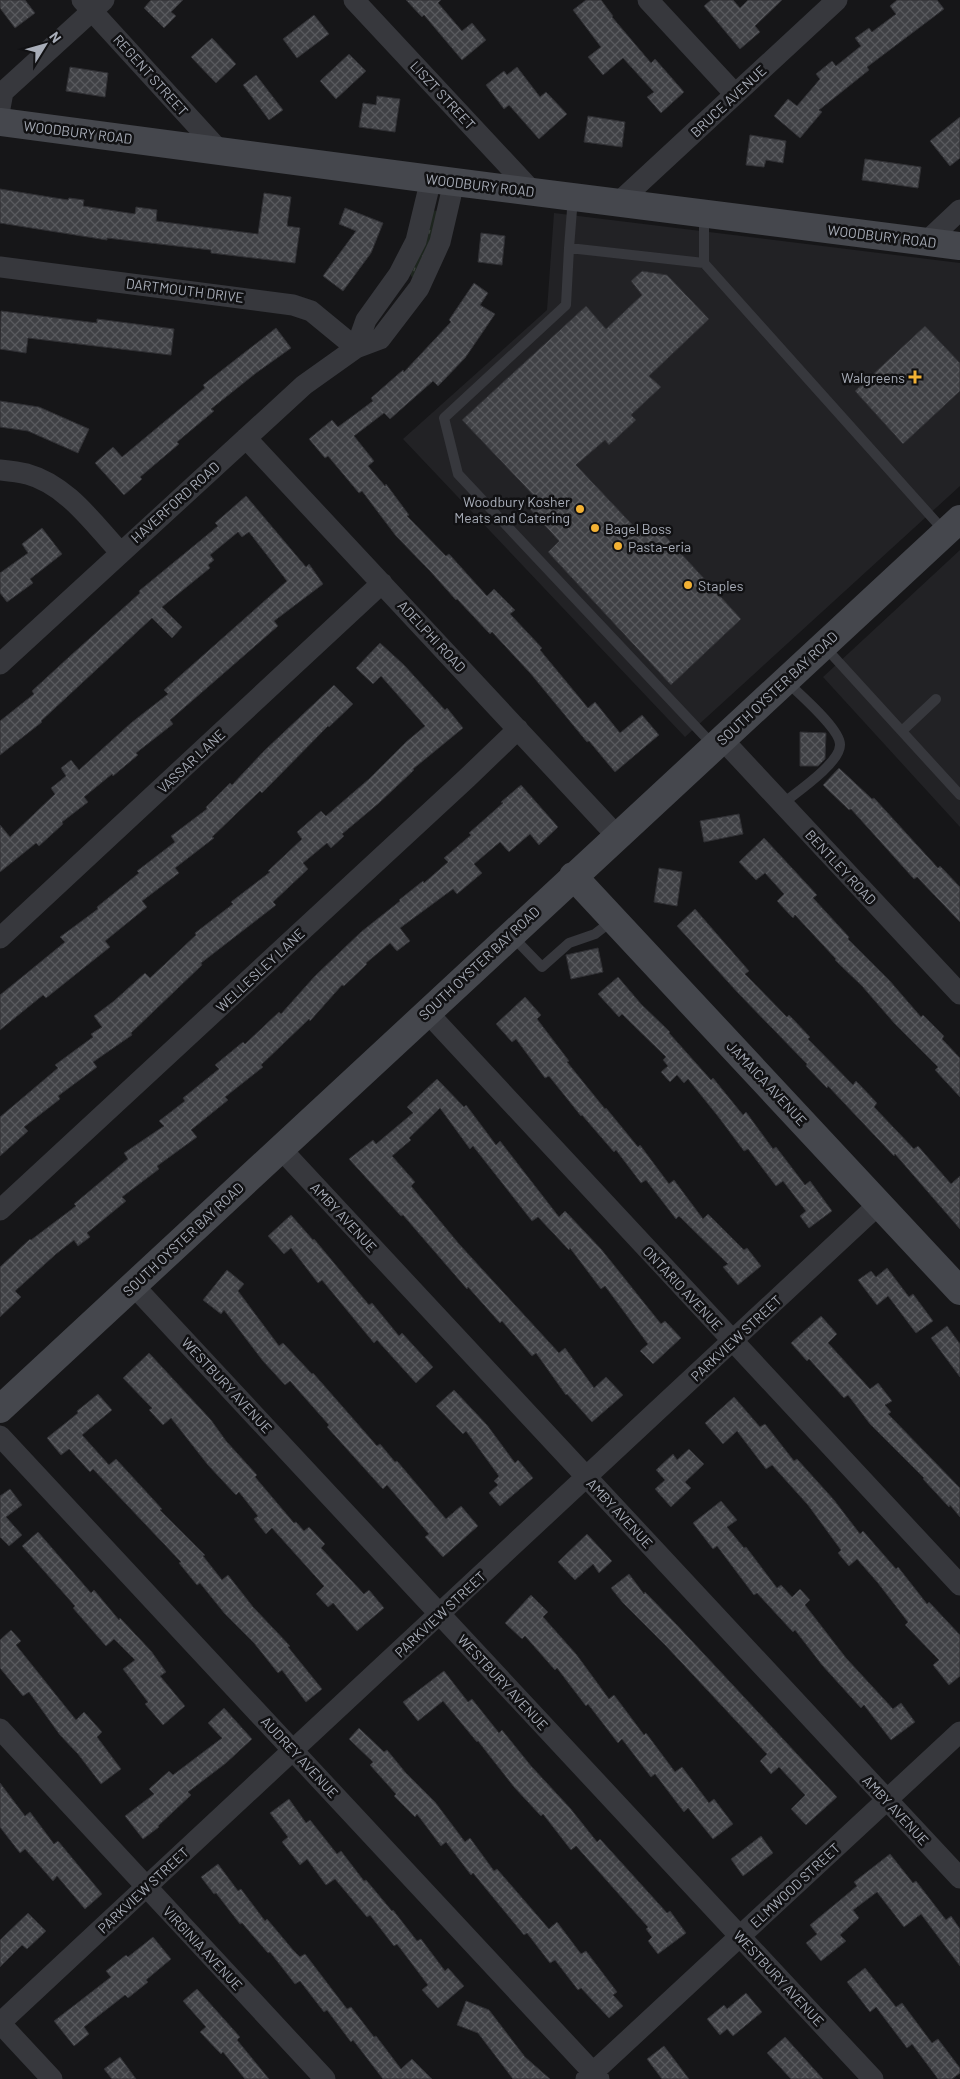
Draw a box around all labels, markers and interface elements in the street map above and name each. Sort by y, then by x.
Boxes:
north arrow [20,20,70,70]
text: N [46,28,65,46]
street label: REGENT STREET [110,31,192,119]
street label: LISZT STREET [407,57,479,133]
street label: BRUCE AVENUE [687,62,769,140]
street label: WOODBURY ROAD [23,117,133,147]
street label: WOODBURY ROAD [425,170,535,200]
street label: WOODBURY ROAD [827,221,937,251]
street label: DARTMOUTH DRIVE [125,274,245,306]
place label: Walgreens [841,369,905,386]
marker: Walgreens [909,371,921,383]
street label: HAVERFORD ROAD [127,458,223,546]
place label: Woodbury Kosher Meats and Catering [454,493,570,526]
marker: Woodbury Kosher Meats and Catering [574,503,586,515]
place label: Bagel Boss [605,520,672,537]
marker: Bagel Boss [589,522,601,534]
place label: Pasta-eria [628,538,691,555]
marker: Pasta-eria [612,540,624,552]
place label: Staples [698,577,744,594]
marker: Staples [682,579,694,591]
street label: ADELPHI ROAD [394,597,470,675]
street label: SOUTH OYSTER BAY ROAD [713,628,841,748]
street label: VASSAR LANE [154,725,228,797]
street label: BENTLEY ROAD [802,826,880,908]
street label: SOUTH OYSTER BAY ROAD [415,903,543,1023]
street label: WELLESLEY LANE [212,925,308,1015]
street label: JAMAICA AVENUE [723,1037,811,1129]
street label: SOUTH OYSTER BAY ROAD [119,1179,247,1299]
street label: AMBY AVENUE [307,1179,381,1255]
street label: ONTARIO AVENUE [640,1242,726,1334]
street label: PARKVIEW STREET [687,1291,785,1385]
street label: WESTBURY AVENUE [178,1334,276,1436]
street label: AMBY AVENUE [583,1475,657,1551]
street label: PARKVIEW STREET [391,1567,489,1661]
street label: WESTBURY AVENUE [454,1631,552,1733]
street label: AUDREY AVENUE [258,1713,342,1801]
street label: AMBY AVENUE [859,1772,933,1848]
street label: ELMWOOD STREET [747,1839,843,1931]
street label: PARKVIEW STREET [94,1843,192,1937]
street label: VIRGINIA AVENUE [160,1903,246,1993]
street label: WESTBURY AVENUE [730,1927,828,2029]

